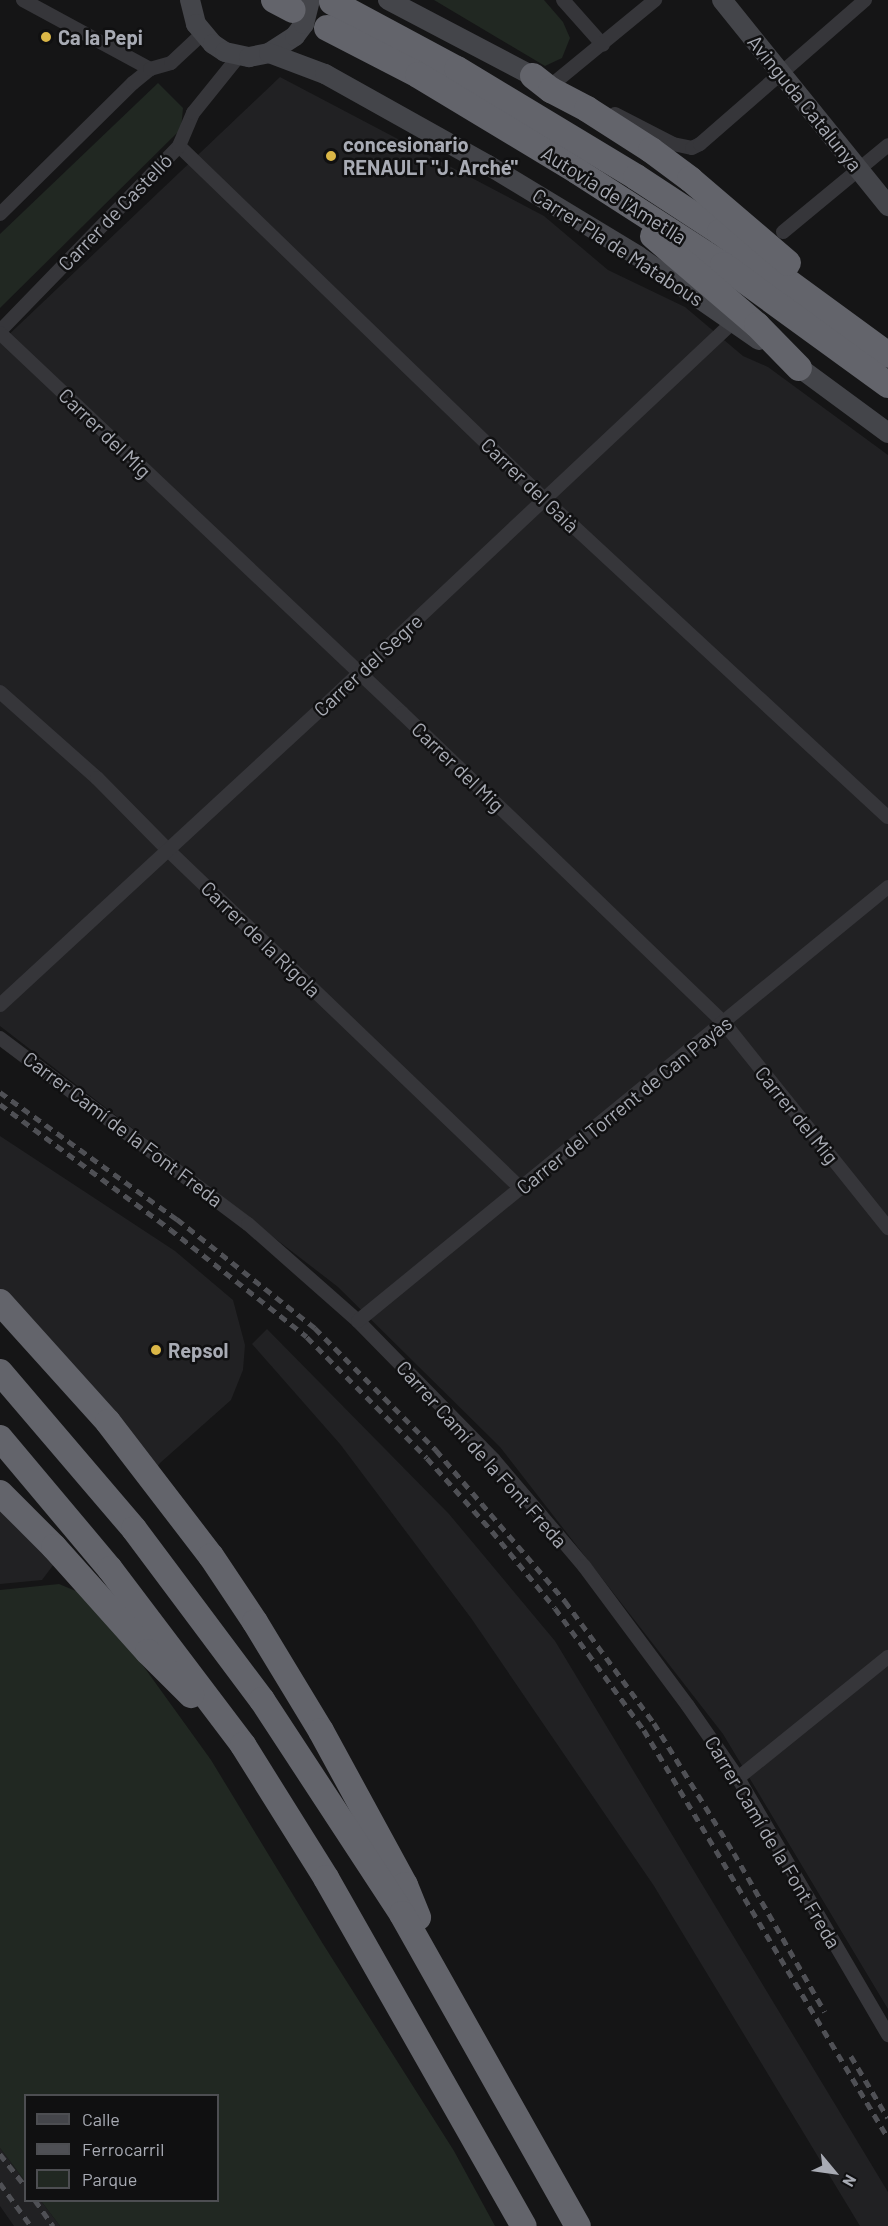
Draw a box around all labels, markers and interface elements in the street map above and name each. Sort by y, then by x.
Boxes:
place label: Ca la Pepi [58,25,143,49]
marker: Ca la Pepi [39,30,53,44]
street label: Avinguda Catalunya [743,30,867,176]
place label: concesionario RENAULT "J. Arché" [343,132,518,179]
street label: Autovia de l'Ametlla [537,141,691,249]
street label: Carrer de Castelló [53,148,177,276]
marker: concesionario RENAULT "J. Arché" [324,149,338,163]
street label: Carrer Pla de Matabous [528,183,708,311]
street label: Carrer del Mig [54,383,156,483]
street label: Carrer del Gaià [476,432,584,538]
street label: Carrer del Segre [309,609,427,721]
street label: Carrer del Mig [407,717,509,817]
street label: Carrer de la Rigola [196,876,326,1002]
street label: Carrer del Torrent de Can Payàs [511,1011,737,1199]
street label: Carrer Camí de la Font Freda [18,1046,228,1212]
street label: Carrer del Mig [750,1061,844,1169]
place label: Repsol [168,1338,228,1362]
marker: Repsol [149,1343,163,1357]
street label: Carrer Camí de la Font Freda [392,1355,572,1553]
street label: Carrer Camí de la Font Freda [700,1731,846,1953]
legend [24,2094,219,2202]
text: Calle [82,2108,120,2130]
text: Ferrocarril [82,2138,164,2160]
north arrow [804,2142,864,2202]
text: Parque [82,2168,137,2190]
text: N [839,2172,861,2190]

